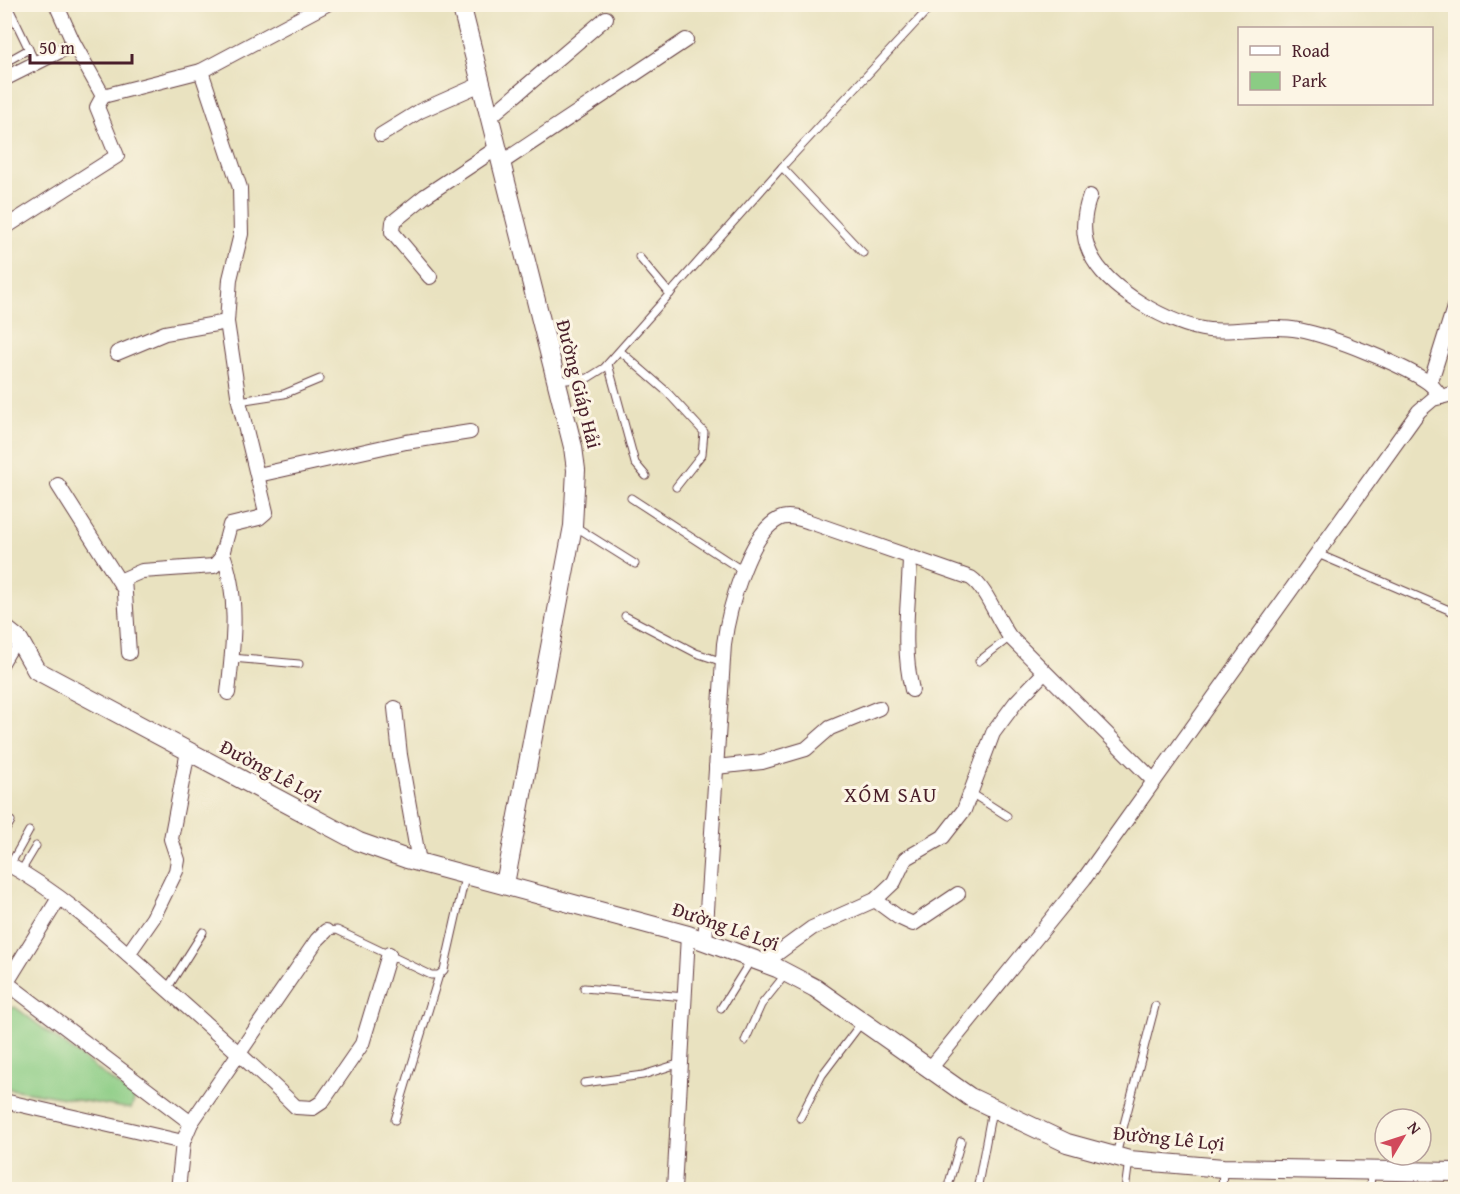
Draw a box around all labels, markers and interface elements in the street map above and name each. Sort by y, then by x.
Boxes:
scale bar [30,27,132,65]
legend [1238,27,1433,105]
text: 50 m [39,34,75,61]
text: Road [1292,37,1330,64]
text: Park [1292,67,1328,94]
street label: Đường Giáp Hải [549,316,610,452]
street label: Đường Lê Lợi [215,732,328,810]
district label: XÓM SAU [844,779,938,810]
street label: Đường Lê Lợi [669,894,784,958]
north arrow [1373,1107,1433,1167]
text: N [1402,1116,1428,1140]
street label: Đường Lê Lợi [1112,1117,1226,1158]

